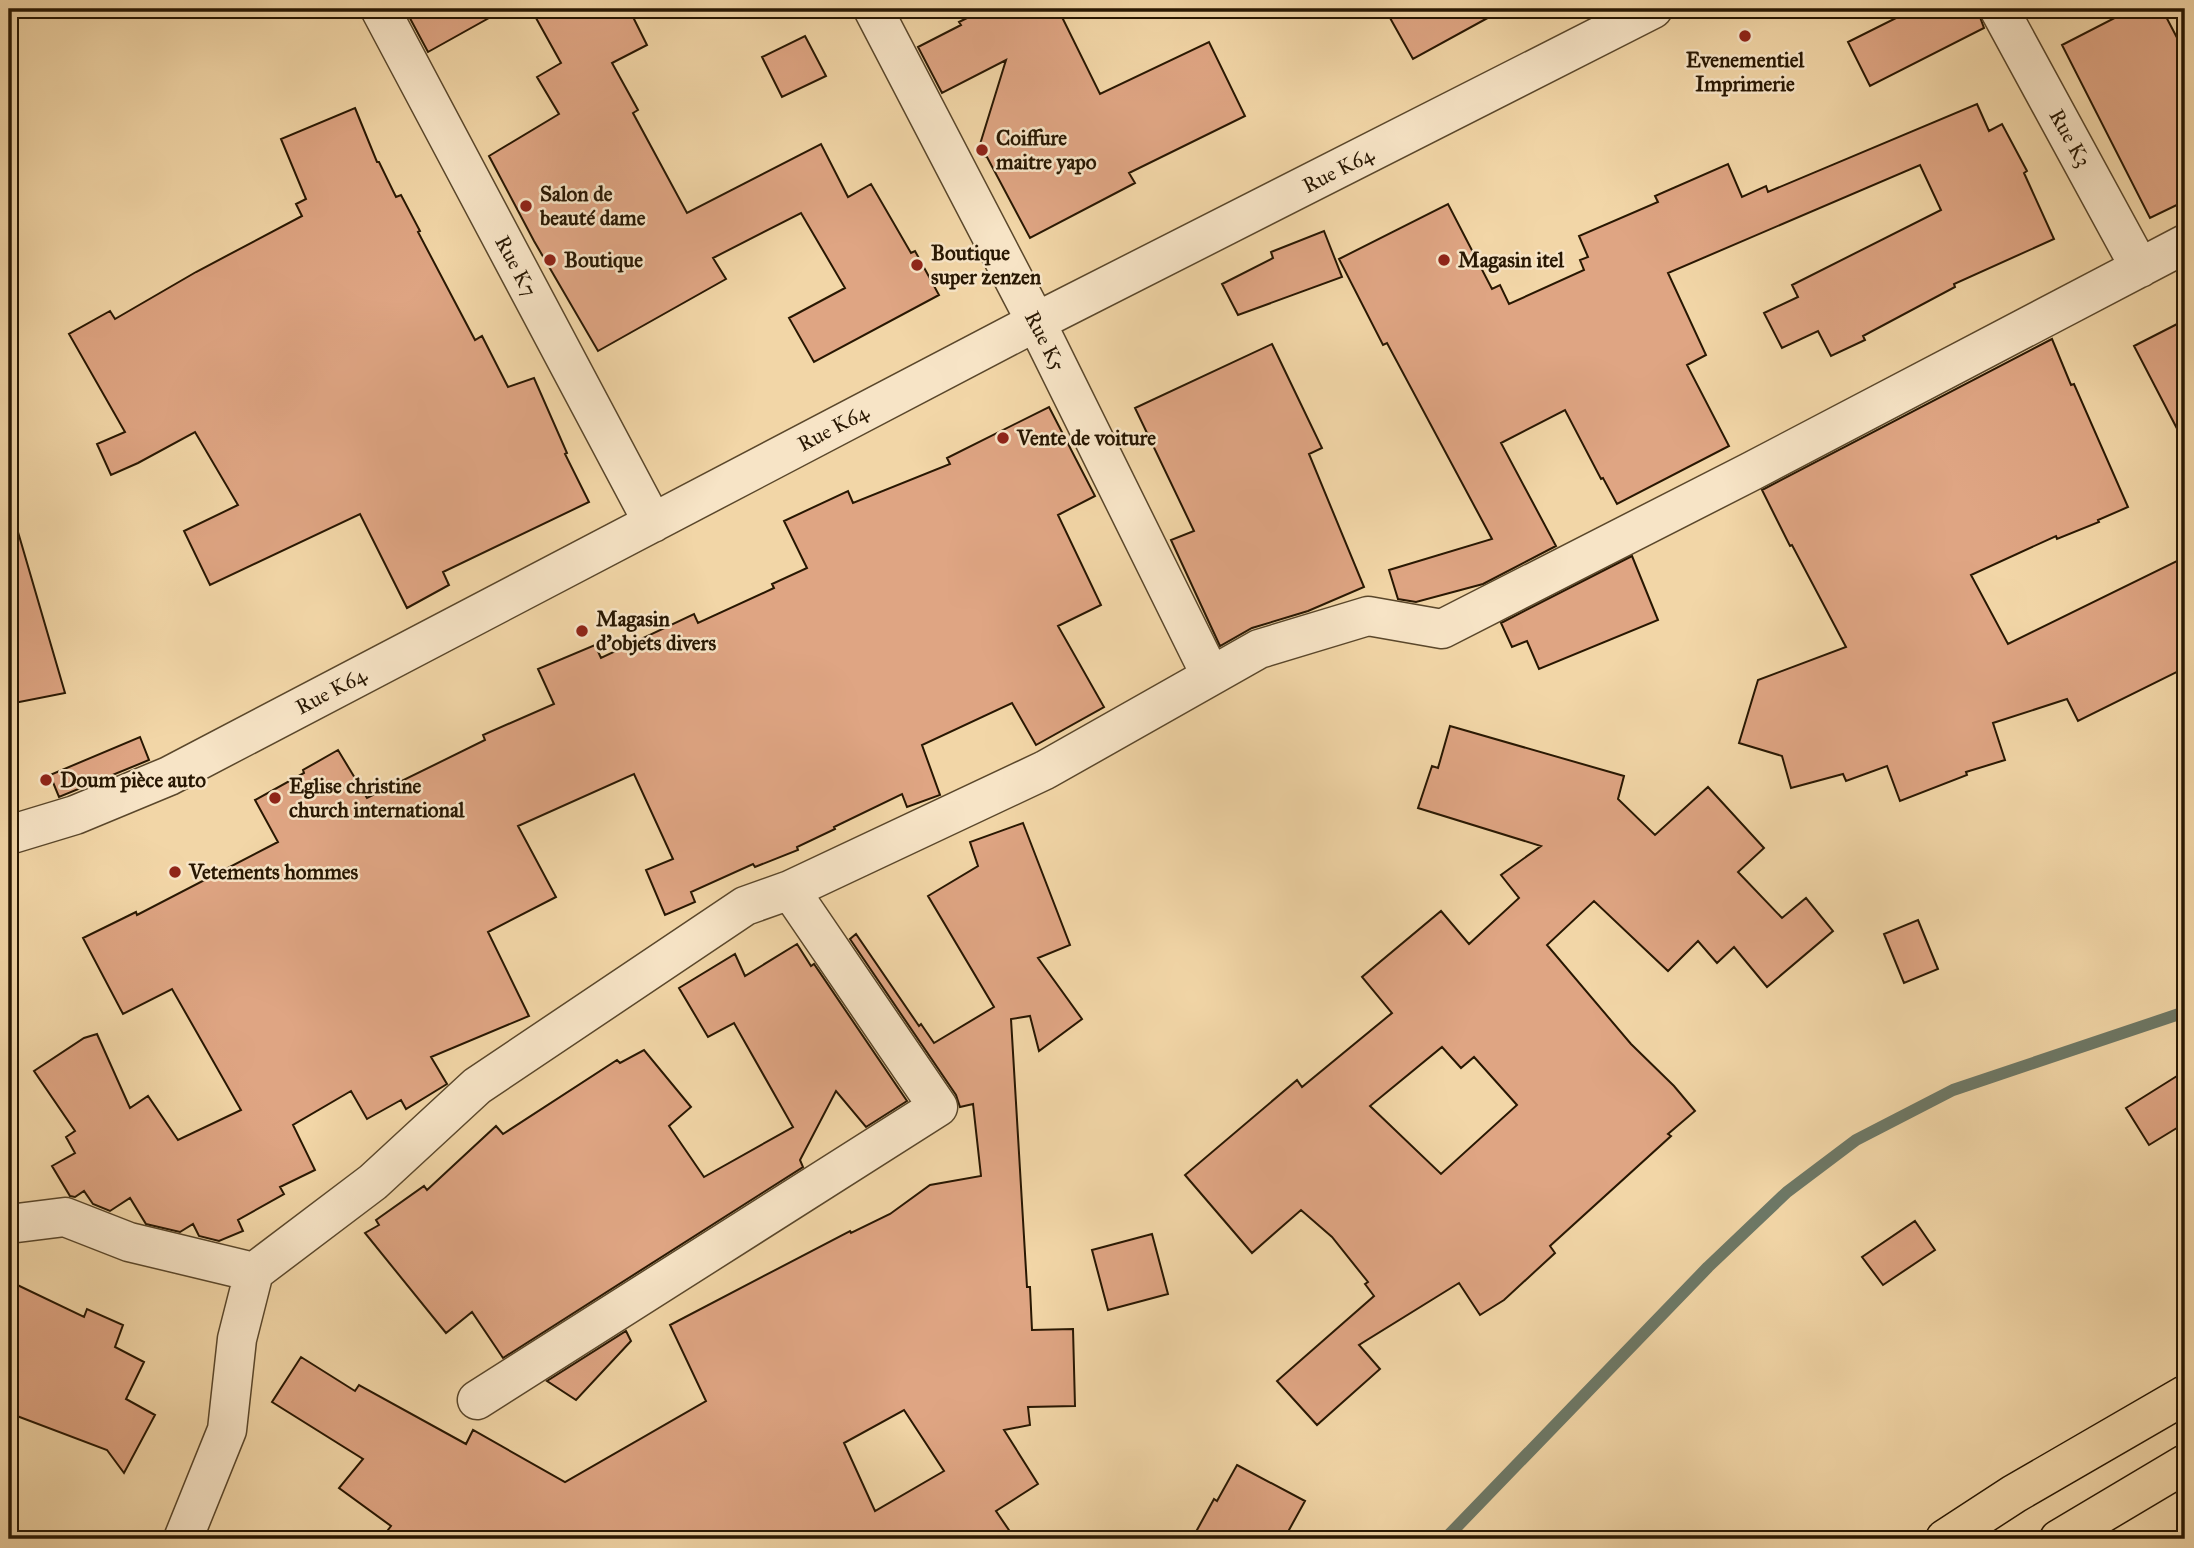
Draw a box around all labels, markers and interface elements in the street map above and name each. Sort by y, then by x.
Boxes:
marker: Evenementiel Imprimerie [1737,28,1753,44]
place label: Evenementiel Imprimerie [1686,47,1806,97]
street label: Rue K3 [2044,104,2096,172]
place label: Coiffure maitre yapo [995,125,1097,175]
street label: Rue K64 [1298,140,1379,199]
marker: Coiffure maitre yapo [974,142,990,158]
place label: Salon de beauté dame [539,181,646,231]
marker: Salon de beauté dame [518,198,534,214]
street label: Rue K7 [489,231,543,301]
place label: Boutique super zenzen [931,240,1042,290]
place label: Boutique [564,247,643,273]
place label: Magasin itel [1458,247,1565,273]
marker: Boutique [542,252,558,268]
marker: Magasin itel [1436,252,1452,268]
marker: Boutique super zenzen [909,257,925,273]
street label: Rue K5 [1019,307,1071,375]
street label: Rue K64 [793,398,874,457]
place label: Vente de voiture [1016,425,1156,451]
marker: Vente de voiture [995,430,1011,446]
place label: Magasin d'objets divers [596,606,716,656]
marker: Magasin d'objets divers [574,623,590,639]
street label: Rue K64 [291,661,372,720]
place label: Doum pièce auto [60,767,206,793]
marker: Doum pièce auto [38,772,54,788]
place label: Eglise christine church international [289,773,466,823]
marker: Eglise christine church international [267,790,283,806]
place label: Vetements hommes [188,859,358,885]
marker: Vetements hommes [167,864,183,880]

